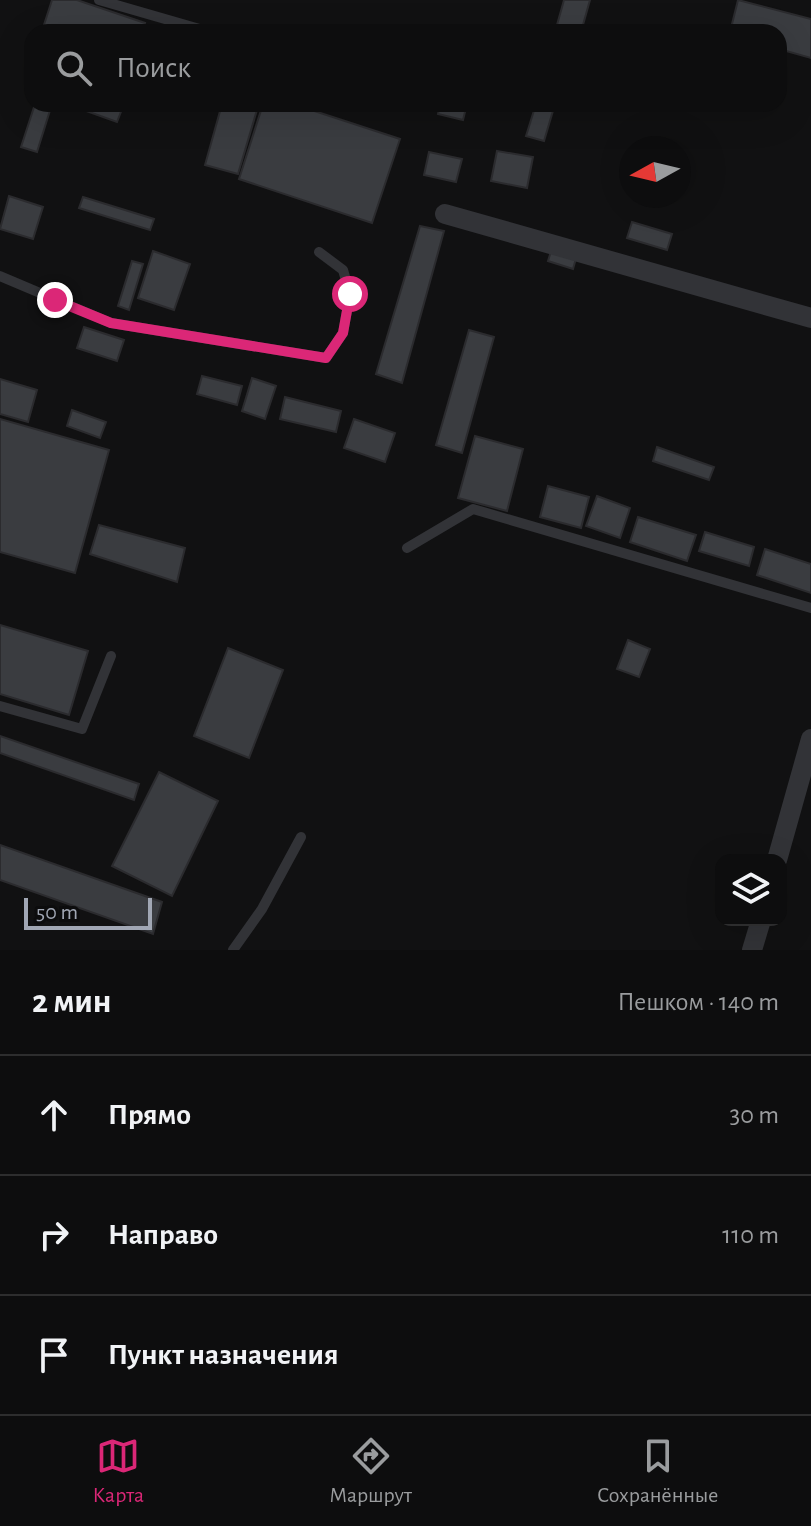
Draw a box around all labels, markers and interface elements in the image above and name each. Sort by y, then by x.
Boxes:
search box [24,24,787,112]
icon: search [52,46,96,90]
text: Поиск [116,53,191,83]
north arrow [619,136,691,208]
route start [332,276,368,312]
route end [37,282,73,318]
map controls [715,854,787,926]
button: layers [715,854,787,926]
scale bar [24,894,152,930]
text: 50 m [36,901,78,923]
text: 2 мин [32,985,112,1019]
text: Пешком · 140 m [618,989,779,1015]
icon: ahead [32,1093,76,1137]
text: Прямо [108,1100,191,1130]
text: 30 m [729,1102,779,1128]
icon: right [32,1213,76,1257]
text: Направо [108,1220,218,1250]
text: 110 m [722,1222,779,1248]
icon: arrive [32,1333,76,1377]
text: Пункт назначения [108,1340,339,1370]
tab: Карта [93,1434,144,1508]
tab: Маршрут [329,1434,412,1508]
tab: Сохранённые [597,1434,718,1508]

